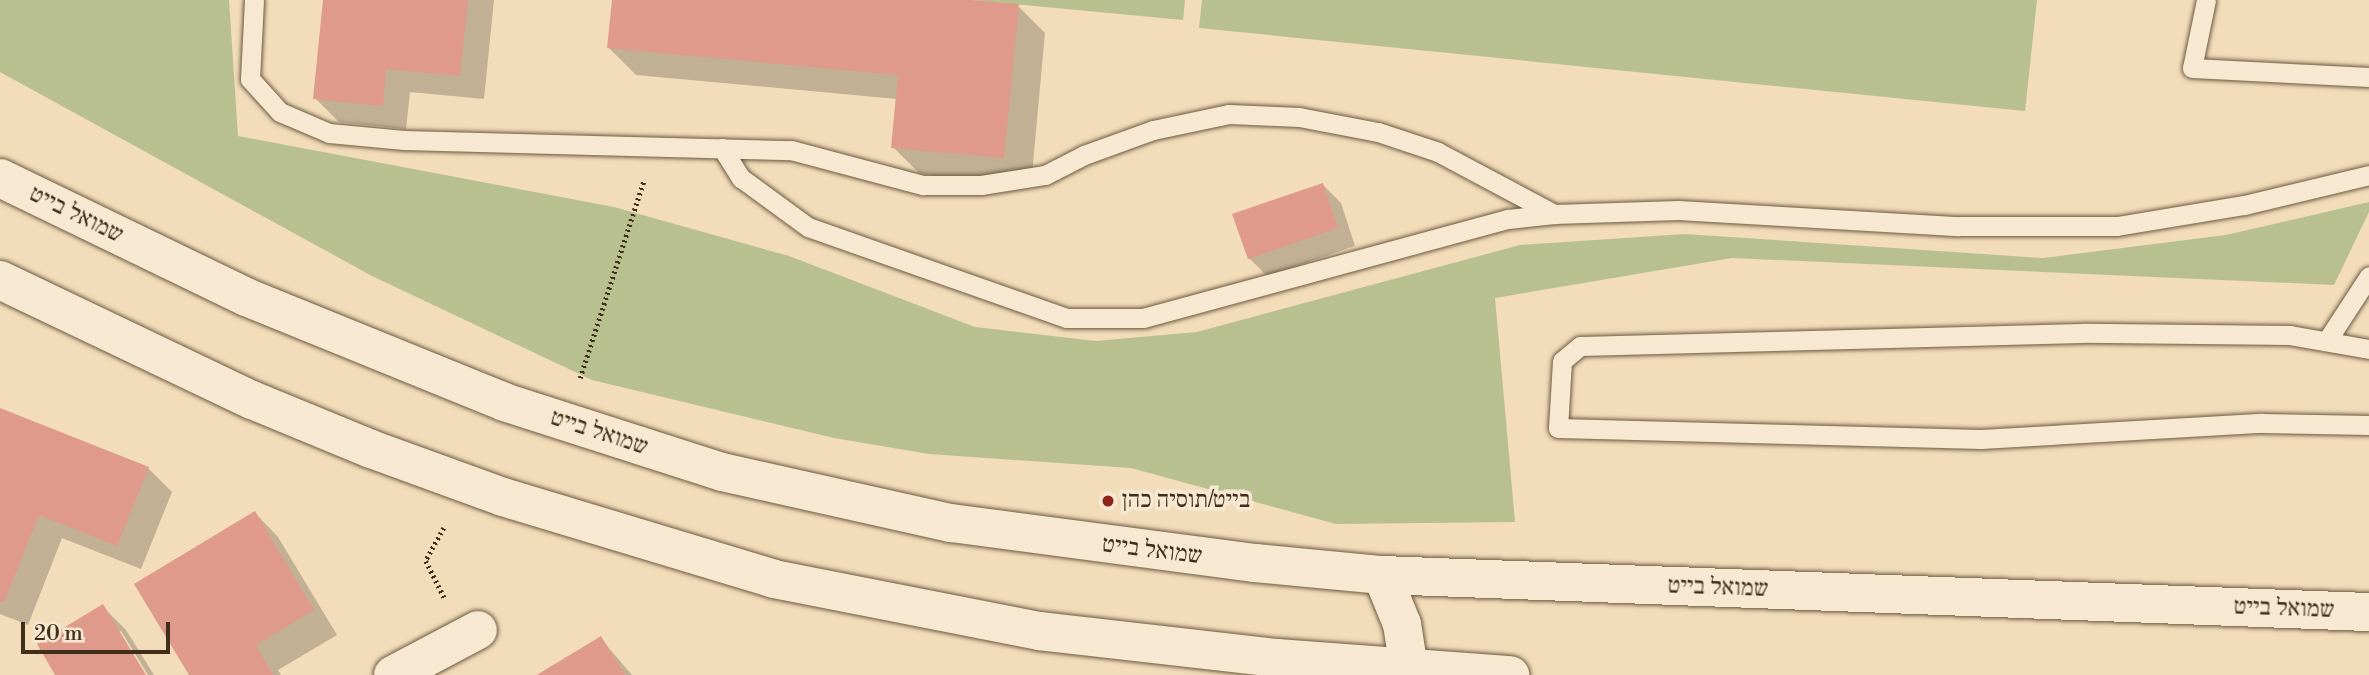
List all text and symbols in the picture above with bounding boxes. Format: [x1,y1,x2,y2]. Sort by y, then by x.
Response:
street label: שמואל בייט [24,180,128,250]
street label: שמואל בייט [547,404,651,462]
place label: בייט/תוסיה כהן [1122,487,1250,515]
marker: בייט/תוסיה כהן [1100,493,1116,509]
street label: שמואל בייט [1100,531,1204,571]
street label: שמואל בייט [1667,572,1769,604]
street label: שמואל בייט [2233,593,2335,625]
scale bar [24,608,173,652]
text: 20 m [34,621,83,647]

